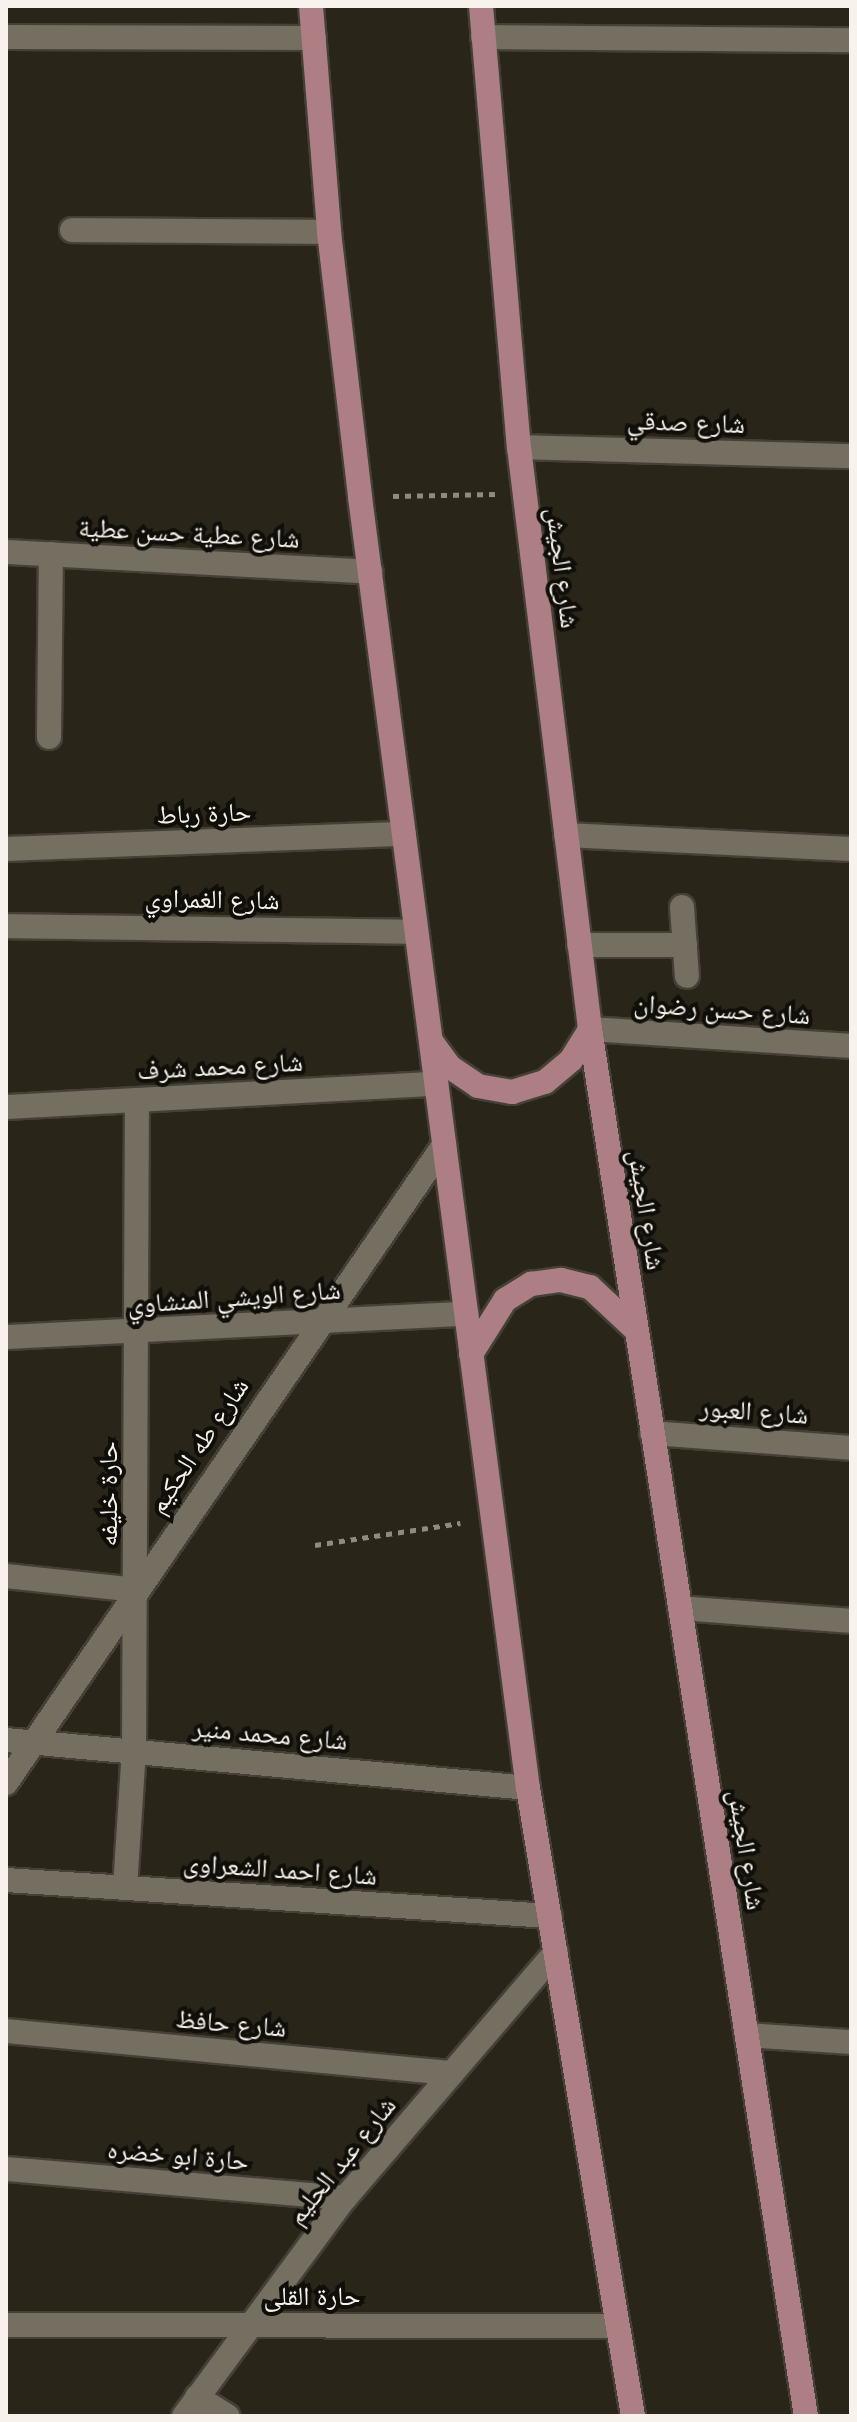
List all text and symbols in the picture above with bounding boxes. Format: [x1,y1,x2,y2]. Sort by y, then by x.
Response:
street label: شارع صدقي [626,405,746,441]
street label: شارع الجيش [539,506,585,630]
street label: شارع عطية حسن عطية [78,513,300,555]
street label: حارة رباط [156,797,252,831]
street label: شارع الغمراوي [144,883,280,917]
street label: شارع حسن رضوان [633,988,811,1032]
street label: شارع محمد شرف [136,1047,304,1087]
street label: شارع الجيش [621,1148,671,1272]
street label: شارع الويشي المنشاوي [126,1275,342,1321]
street label: شارع طه الحكيم [142,1372,256,1520]
street label: شارع العبور [699,1393,809,1431]
street label: حارة خليفه [93,1441,125,1547]
street label: شارع محمد منير [191,1713,349,1757]
street label: شارع الجيش [721,1788,771,1912]
street label: شارع احمد الشعراوى [182,1848,378,1892]
street label: شارع حافظ [174,2004,288,2044]
street label: شارع عبد الحليم [281,2091,403,2231]
street label: حارة ابو خضره [106,2134,250,2178]
street label: حارة القلى [264,2281,360,2313]

